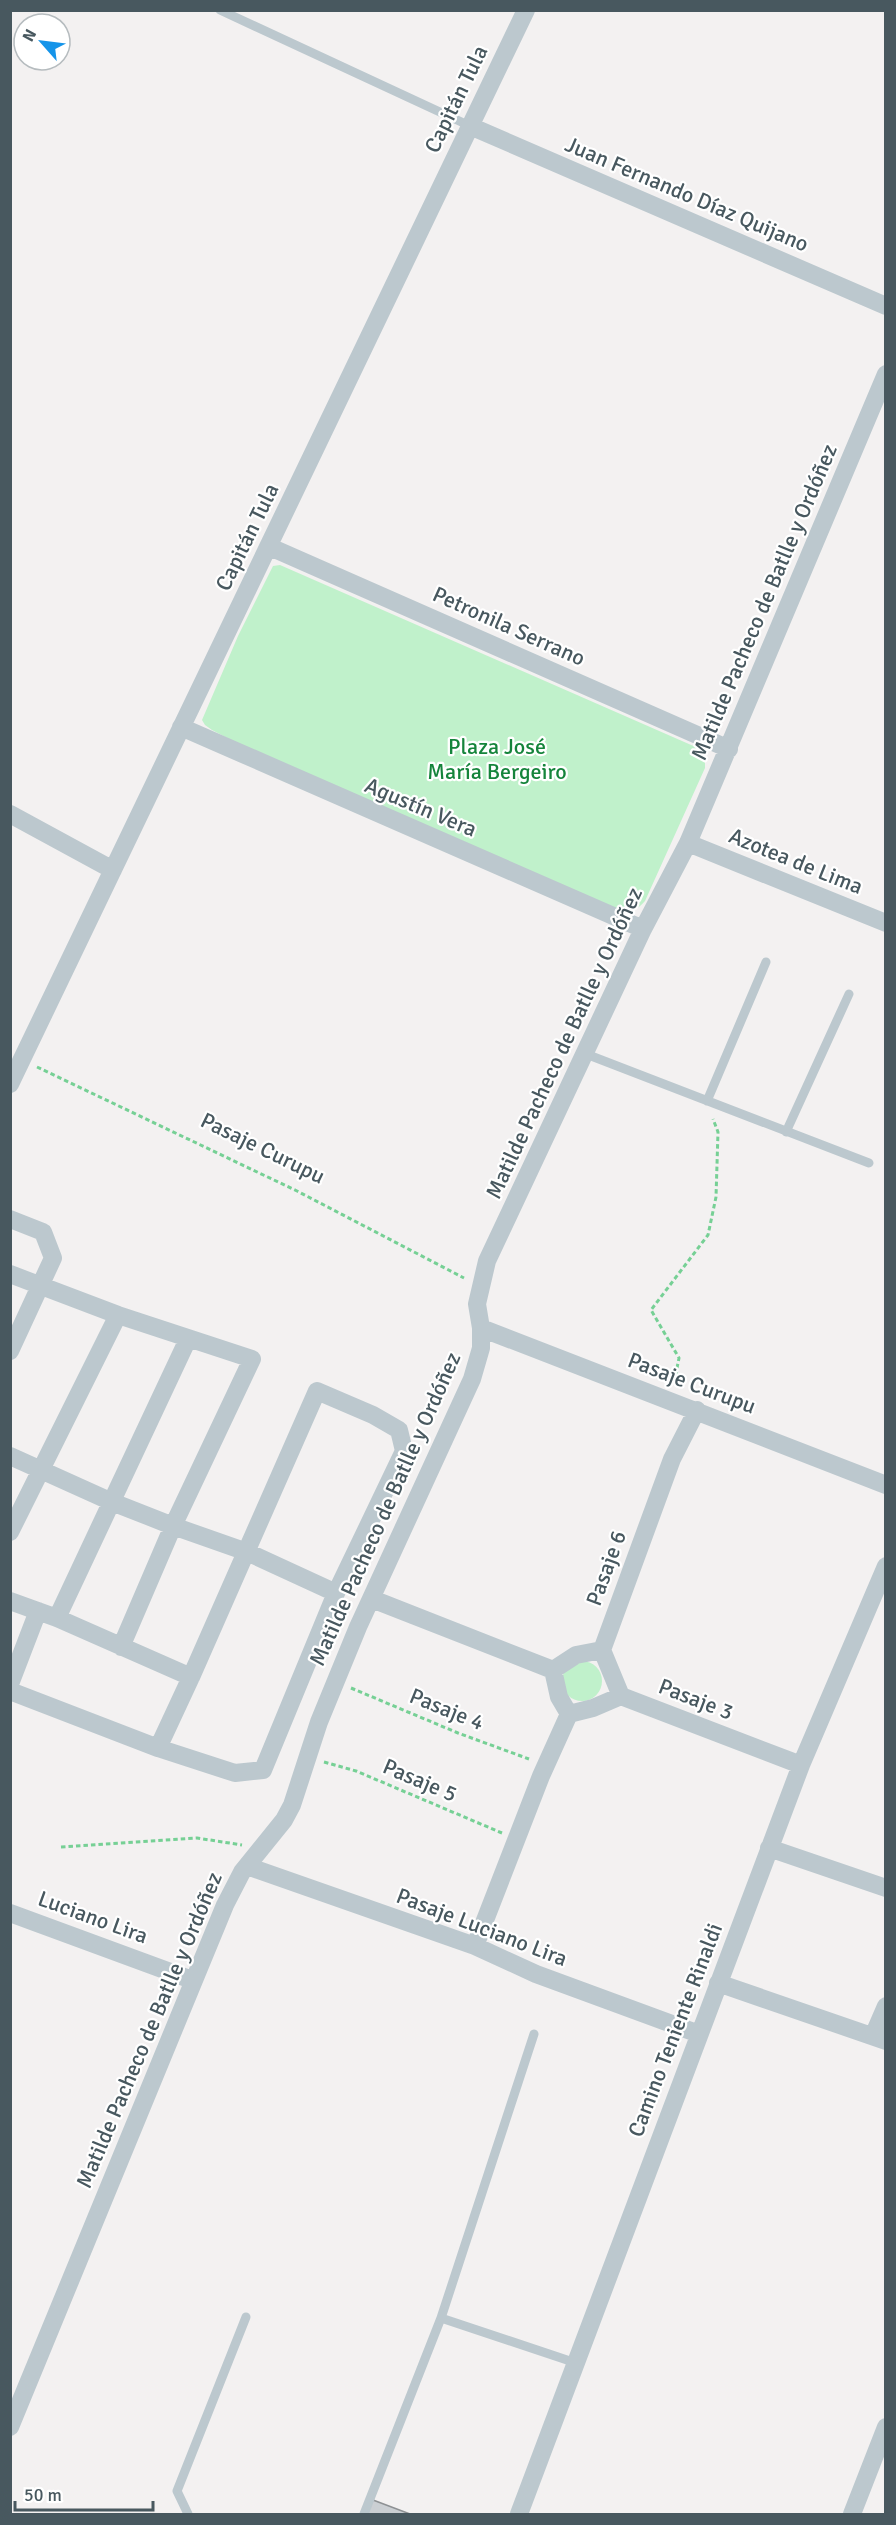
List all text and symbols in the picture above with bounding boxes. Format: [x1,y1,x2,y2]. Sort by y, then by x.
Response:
north arrow [12,12,72,72]
text: N [18,26,41,45]
street label: Capitán Tula [418,41,494,157]
street label: Juan Fernando Díaz Quijano [561,130,813,258]
street label: Matilde Pacheco de Batlle y Ordóñez [685,440,843,764]
street label: Capitán Tula [209,479,285,595]
street label: Petronila Serrano [429,580,589,672]
park label: Plaza José María Bergeiro [427,733,567,785]
street label: Agustín Vera [361,771,481,843]
street label: Azotea de Lima [725,822,867,900]
street label: Matilde Pacheco de Batlle y Ordóñez [480,883,648,1203]
street label: Pasaje Curupu [196,1106,330,1190]
street label: Pasaje Curupu [624,1346,760,1420]
street label: Matilde Pacheco de Batlle y Ordóñez [303,1348,467,1670]
street label: Pasaje 6 [580,1527,632,1609]
street label: Pasaje 3 [655,1672,737,1726]
street label: Pasaje 4 [406,1682,488,1736]
street label: Pasaje 5 [379,1752,461,1808]
street label: Matilde Pacheco de Batlle y Ordóñez [70,1868,228,2192]
street label: Pasaje Luciano Lira [393,1882,571,1972]
street label: Luciano Lira [34,1885,152,1949]
street label: Camino Teniente Rinaldi [622,1919,728,2141]
scale bar [15,2474,153,2512]
text: 50 m [24,2484,62,2506]

